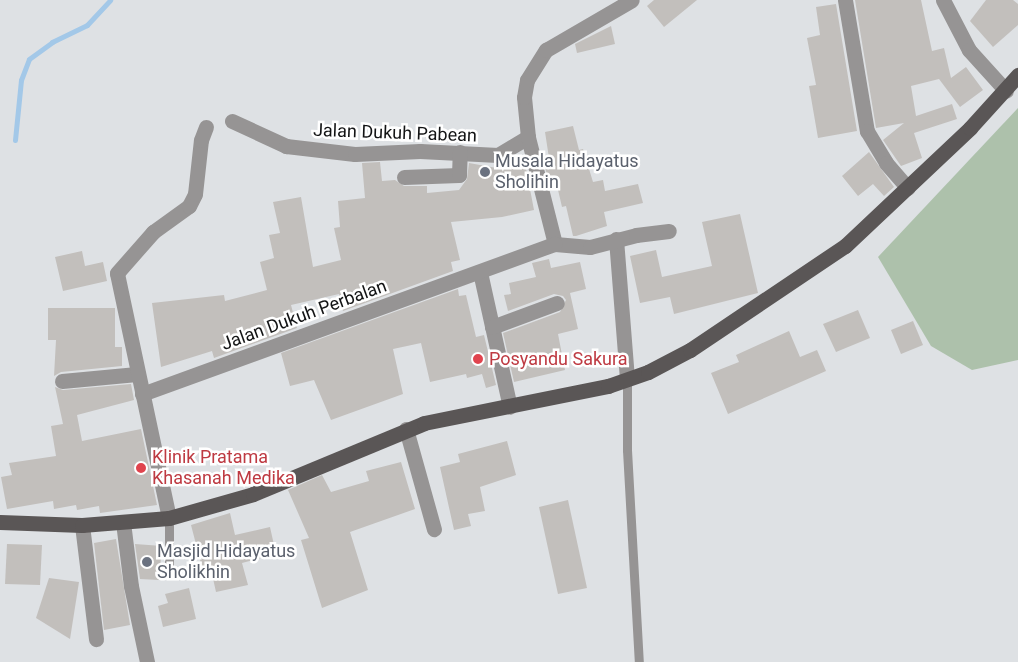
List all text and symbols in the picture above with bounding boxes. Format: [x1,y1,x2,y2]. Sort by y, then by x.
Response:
street label: Jalan Dukuh Pabean [313,119,477,147]
place label: Musala Hidayatus Sholihin [495,151,639,193]
marker: Musala Hidayatus Sholihin [479,166,491,178]
street label: Jalan Dukuh Perbalan [218,275,390,355]
place label: Posyandu Sakura [489,348,628,370]
marker: Posyandu Sakura [471,352,485,366]
place label: Klinik Pratama Khasanah Medika [152,447,295,489]
marker: Klinik Pratama Khasanah Medika [134,461,148,475]
place label: Masjid Hidayatus Sholikhin [157,541,295,584]
marker: Masjid Hidayatus Sholikhin [141,556,153,568]

